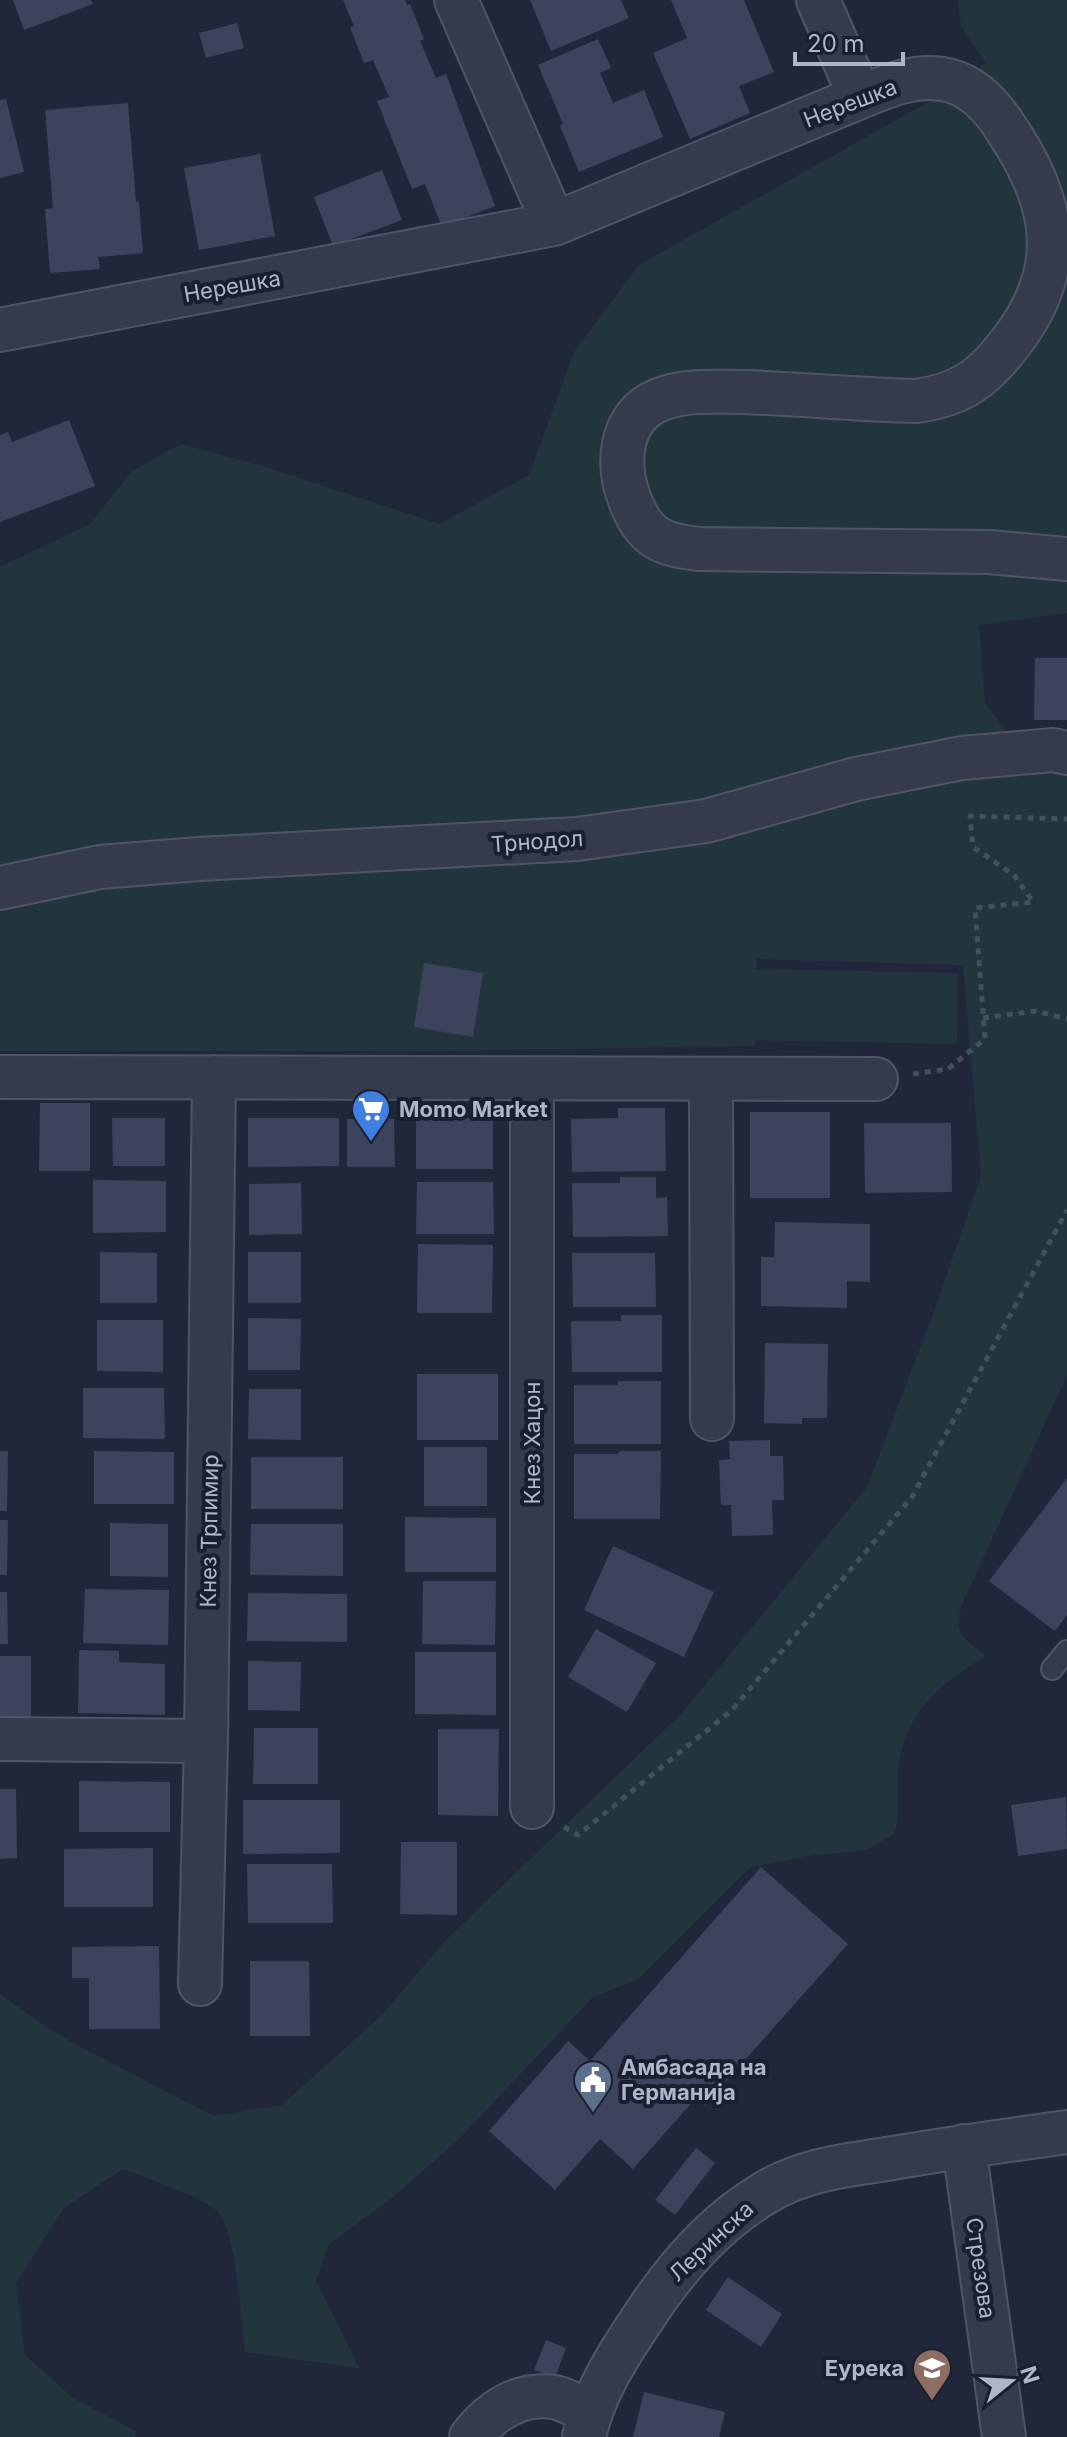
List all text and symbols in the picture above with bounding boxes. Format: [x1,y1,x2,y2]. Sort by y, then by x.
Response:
scale bar [795,16,903,66]
text: 20 m [807,29,865,58]
street label: Нерешка [800,73,900,133]
street label: Нерешка [182,265,282,307]
street label: Трнодол [490,825,584,857]
supermarket icon: Momo Market [350,1088,392,1143]
place label: Momo Market [399,1096,548,1122]
street label: Кнез Хацон [519,1381,545,1505]
street label: Кнез Трпимир [195,1454,223,1608]
place label: Амбасада на Германија [621,2054,767,2105]
public building icon: Амбасада на Германија [572,2059,614,2114]
street label: Леринска [664,2195,758,2287]
street label: Стрезова [961,2216,1001,2320]
north arrow [971,2341,1051,2421]
school or university icon: Еурека [911,2347,953,2402]
place label: Еурека [825,2355,904,2381]
text: N [1015,2363,1045,2387]

